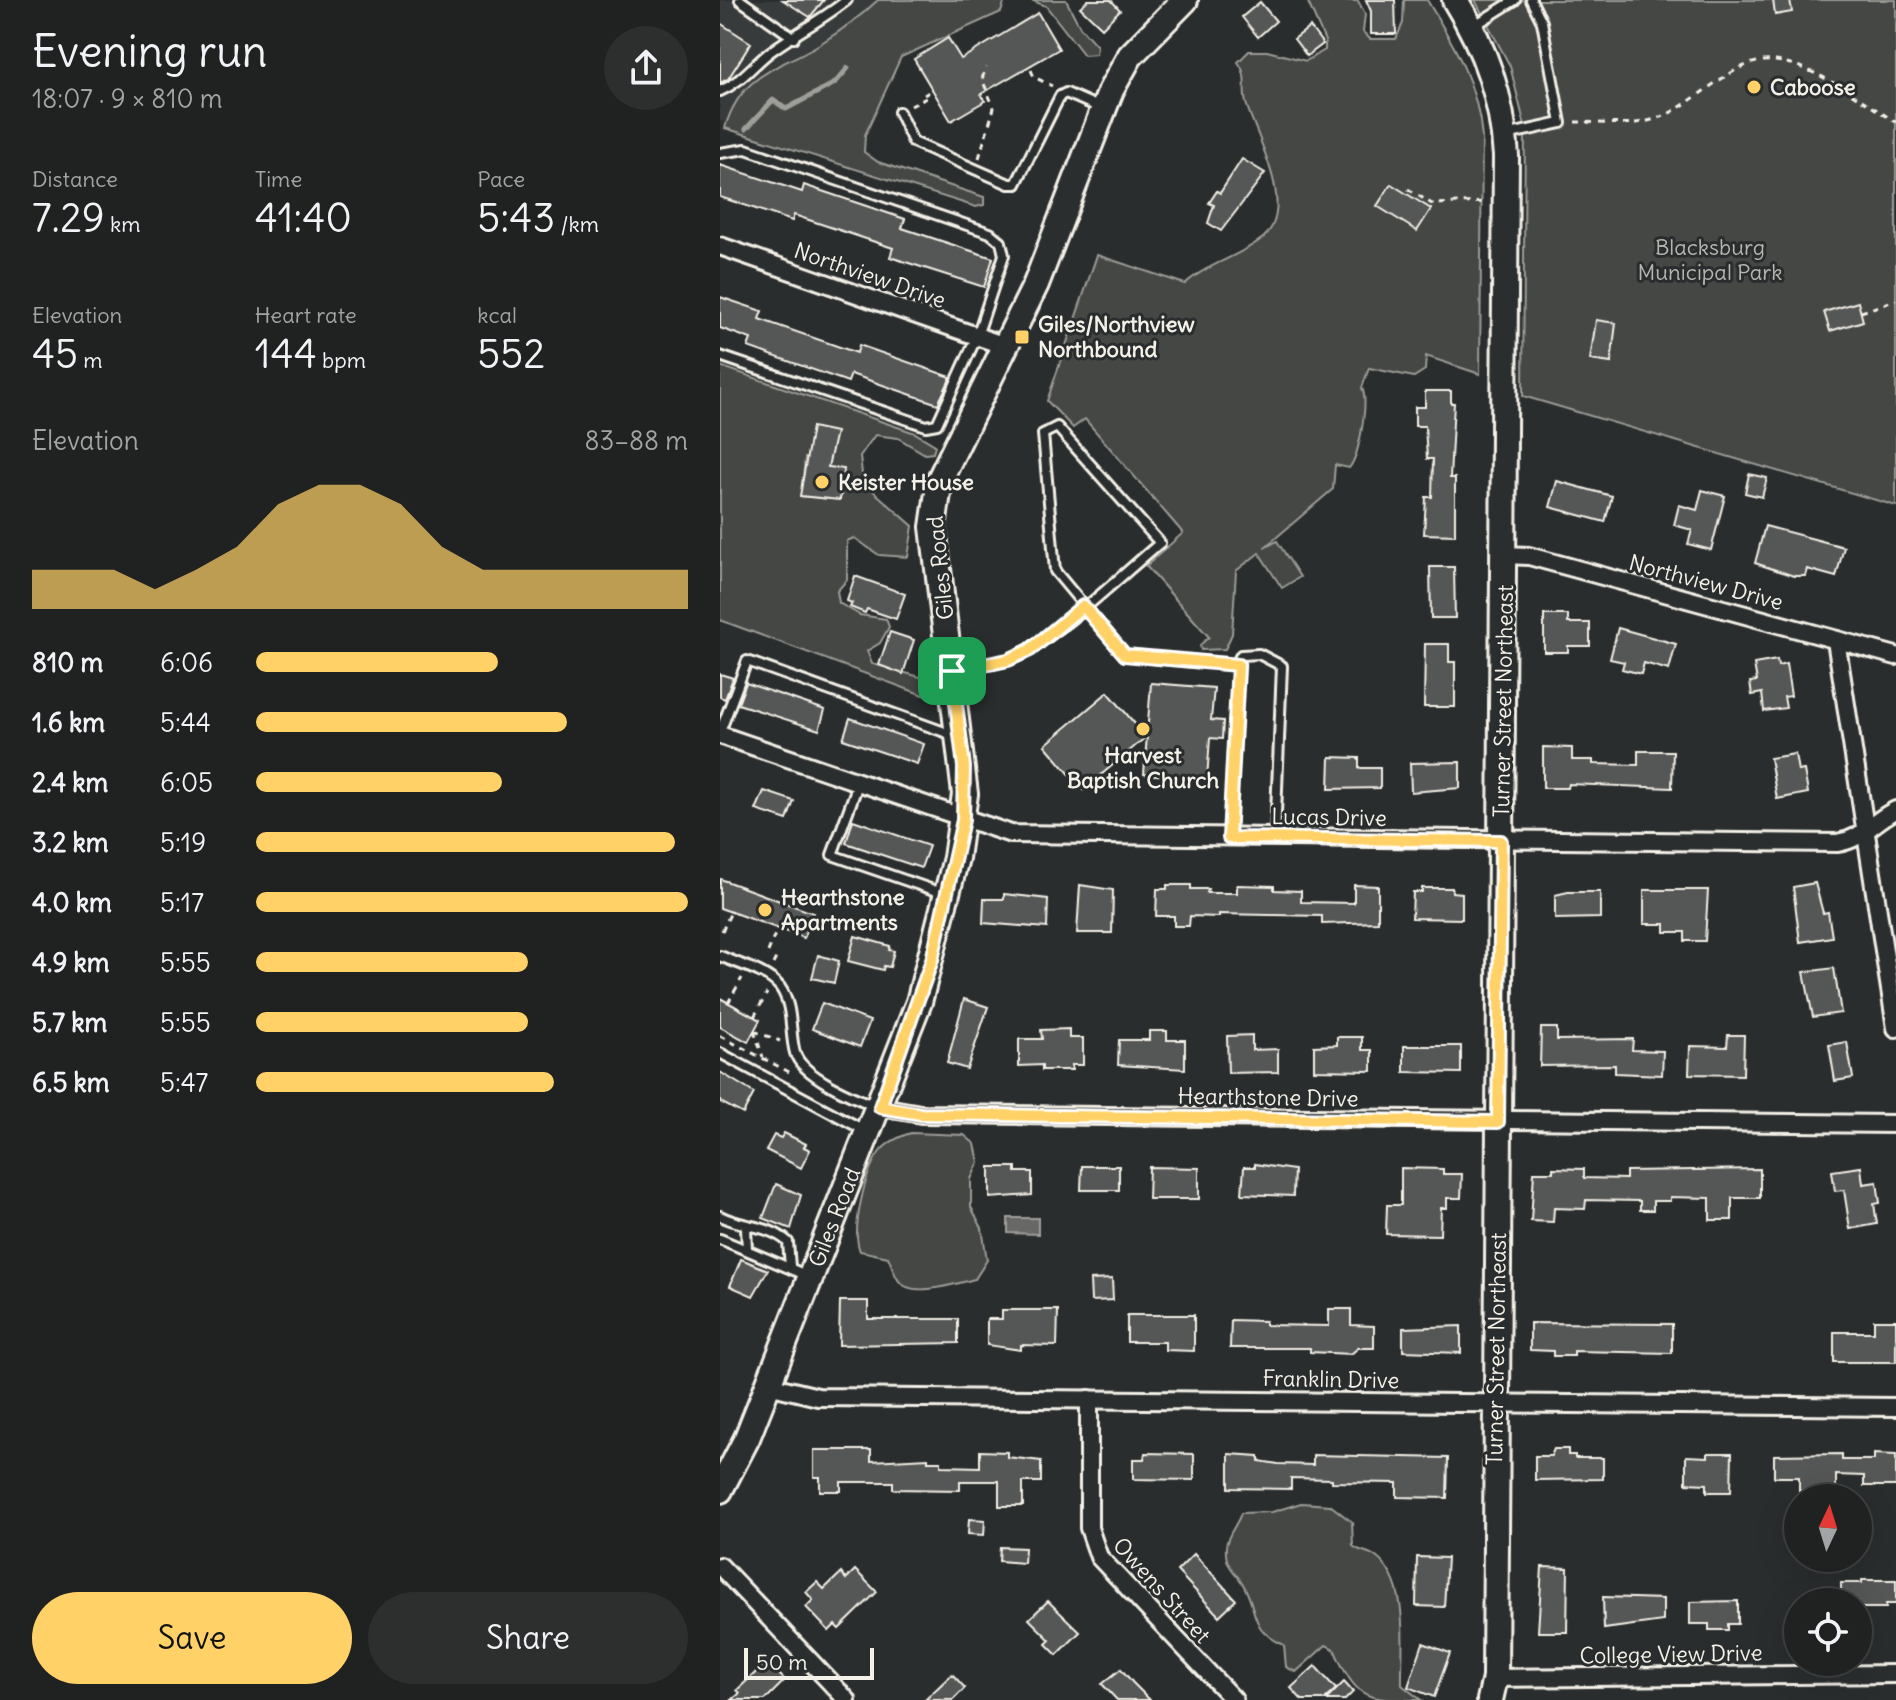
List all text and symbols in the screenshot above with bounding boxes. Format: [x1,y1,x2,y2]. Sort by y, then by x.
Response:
text: Evening run [32,24,267,79]
button: share [604,26,688,110]
place label: Caboose [1770,73,1856,101]
marker: Caboose [1745,78,1763,96]
text: 18:07 · 9 × 810 m [32,82,223,115]
text: Distance [32,165,118,193]
text: Time [255,165,302,193]
text: Pace [477,165,525,193]
text: 7.29 [32,193,105,243]
text: 41:40 [255,193,352,243]
text: 5:43 [477,193,555,243]
text: km [105,210,141,238]
text: /km [555,210,599,238]
park label: Blacksburg Municipal Park [1637,233,1783,286]
street label: Northview Drive [791,236,949,314]
text: Elevation [32,301,122,329]
text: Heart rate [255,301,357,329]
text: kcal [477,301,517,329]
place label: Giles/Northview Northbound [1038,310,1195,363]
marker: Giles/Northview Northbound [1013,328,1031,346]
text: 45 [32,329,78,379]
text: 144 [255,329,317,379]
text: 552 [477,329,545,379]
text: m [78,346,103,374]
text: bpm [317,346,366,374]
text: Elevation [32,424,139,457]
text: 83–88 m [585,424,688,457]
place label: Keister House [838,468,974,496]
marker: Keister House [813,473,831,491]
street label: Giles Road [921,515,959,621]
street label: Northview Drive [1626,548,1786,616]
street label: Turner Street Northeast [1487,584,1519,818]
pin [918,637,986,705]
text: 810 m [32,646,103,679]
text: 6:06 [160,646,213,679]
icon: arrive [930,649,974,693]
text: 1.6 km [32,706,105,739]
text: 5:44 [160,706,211,739]
marker: Harvest Baptish Church [1134,720,1152,738]
place label: Harvest Baptish Church [1067,741,1219,794]
text: 2.4 km [32,766,108,799]
text: 6:05 [160,766,213,799]
street label: Lucas Drive [1271,802,1387,832]
text: 3.2 km [32,826,109,859]
text: 5:19 [160,826,206,859]
place label: Hearthstone Apartments [781,883,905,936]
text: 4.0 km [32,886,112,919]
text: 5:17 [160,886,204,919]
marker: Hearthstone Apartments [756,901,774,919]
text: 4.9 km [32,946,110,979]
text: 5:55 [160,946,211,979]
text: 5.7 km [32,1006,107,1039]
text: 5:55 [160,1006,211,1039]
text: 6.5 km [32,1066,110,1099]
text: 5:47 [160,1066,208,1099]
street label: Hearthstone Drive [1177,1081,1359,1113]
street label: Giles Road [802,1163,866,1271]
street label: Turner Street Northeast [1480,1232,1512,1466]
street label: Franklin Drive [1262,1364,1400,1394]
north arrow [1784,1484,1872,1572]
map controls [1784,1484,1872,1676]
street label: Owens Street [1107,1531,1217,1649]
button: locate [1784,1588,1872,1676]
button: Save [32,1592,352,1684]
button: Share [368,1592,688,1684]
street label: College View Drive [1579,1638,1763,1670]
scale bar [744,1644,874,1680]
text: 50 m [756,1648,808,1676]

